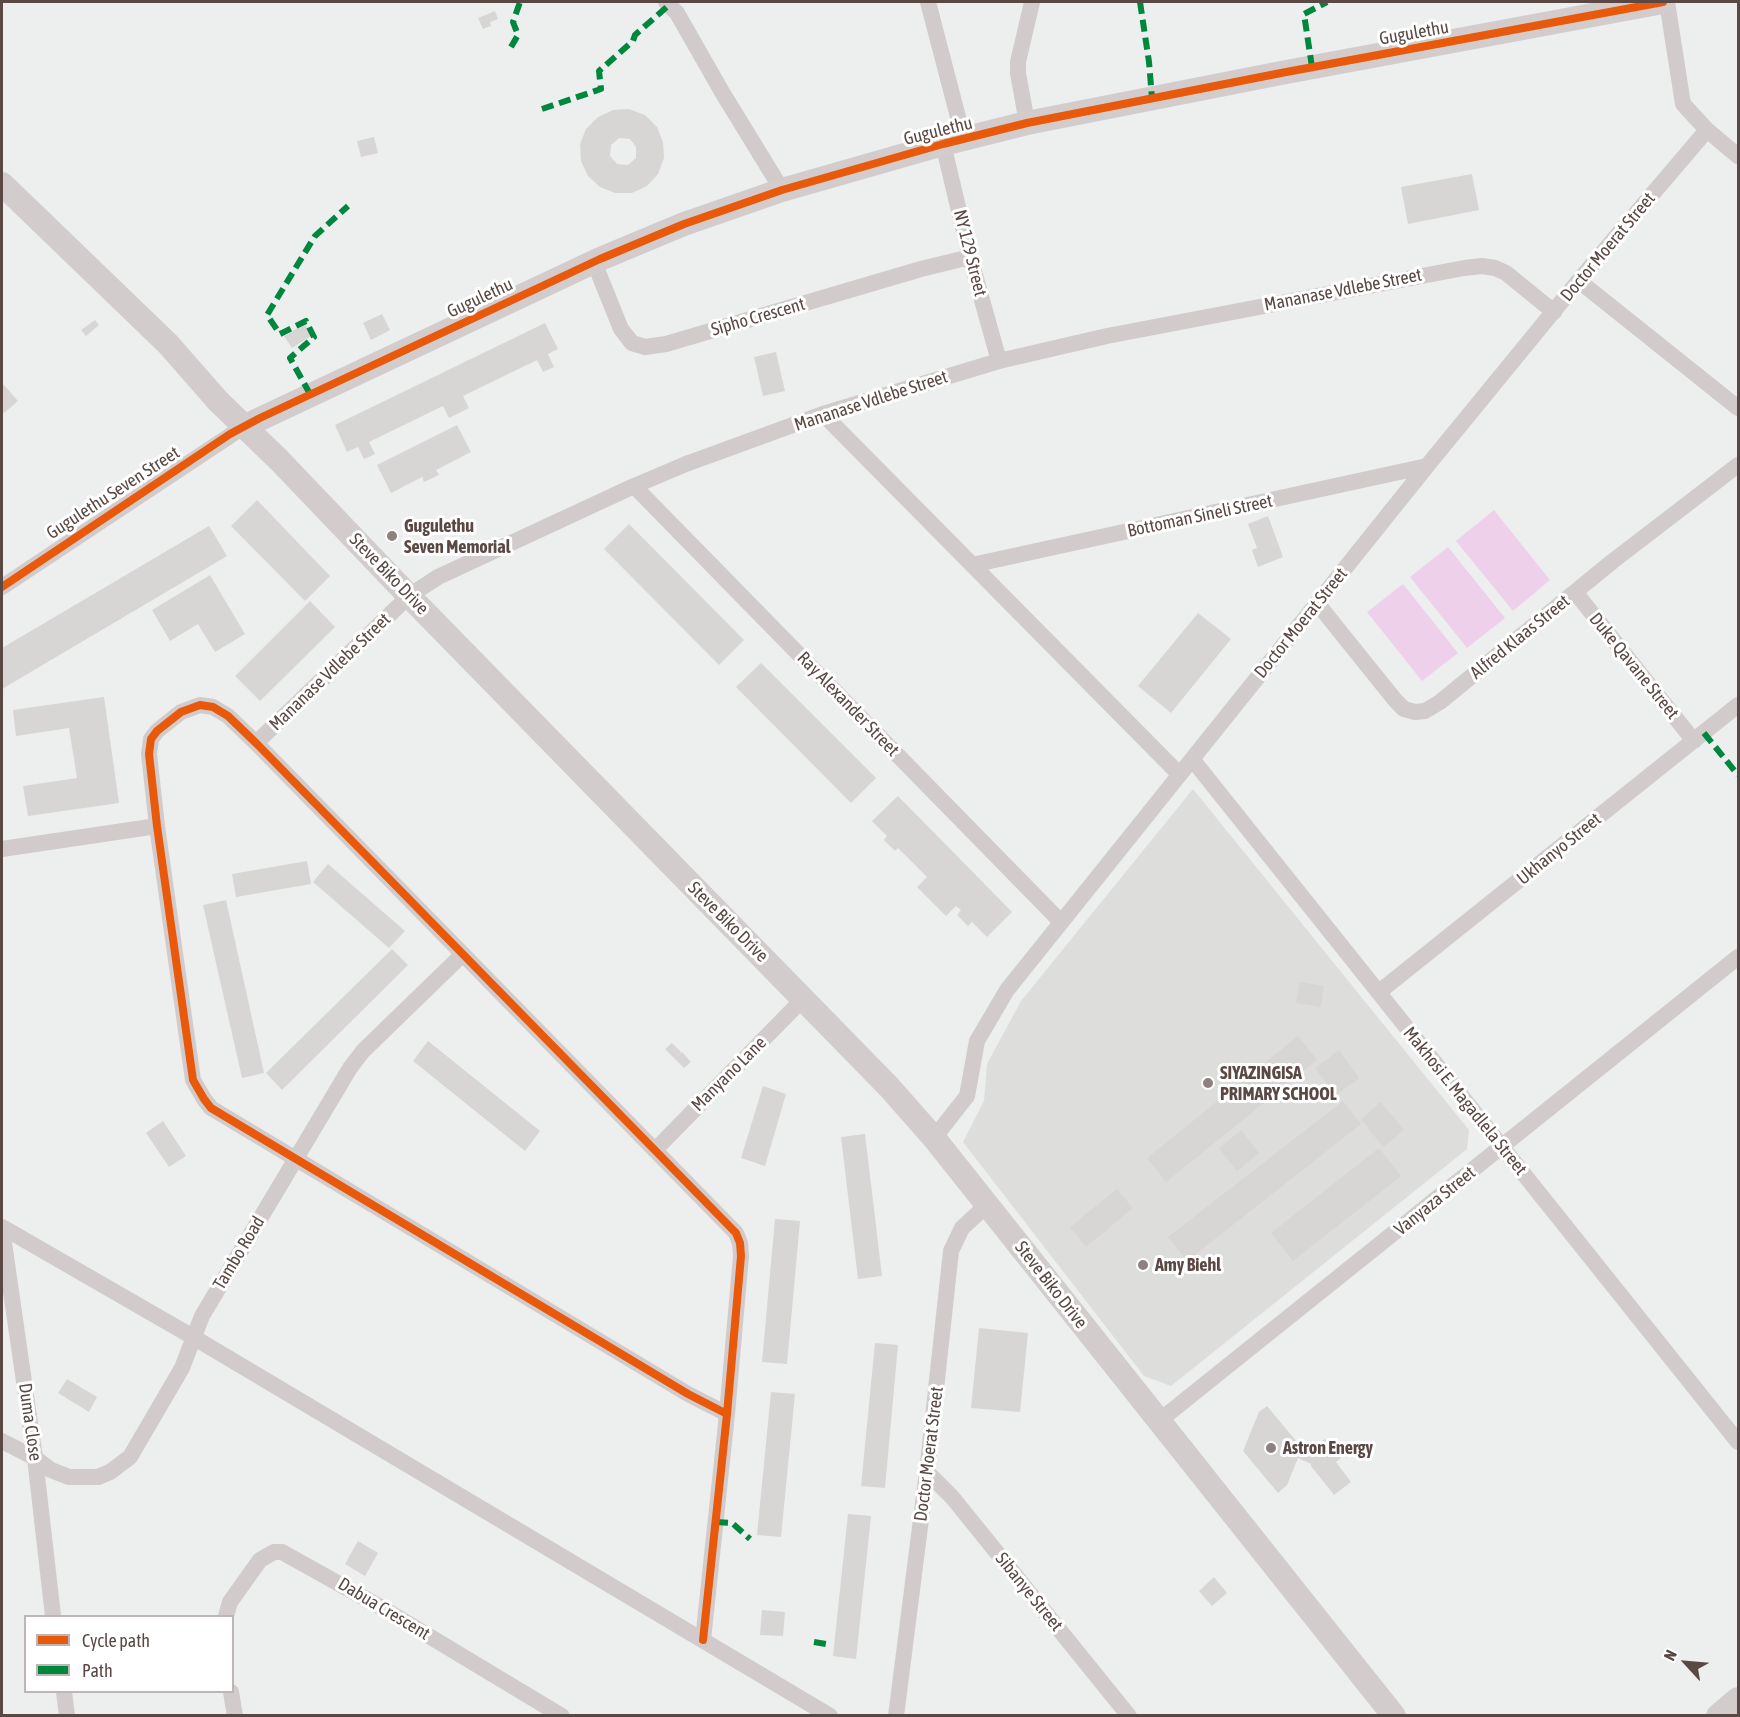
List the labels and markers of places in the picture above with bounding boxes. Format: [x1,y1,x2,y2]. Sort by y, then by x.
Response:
place label: Gugulethu Seven Memorial [404,515,510,558]
marker: Gugulethu Seven Memorial [385,529,399,543]
place label: SIYAZINGISA PRIMARY SCHOOL [1220,1062,1337,1104]
marker: SIYAZINGISA PRIMARY SCHOOL [1201,1076,1215,1090]
place label: Amy Biehl [1155,1254,1221,1276]
marker: Amy Biehl [1136,1258,1150,1272]
place label: Astron Energy [1283,1437,1373,1459]
marker: Astron Energy [1264,1441,1278,1455]

